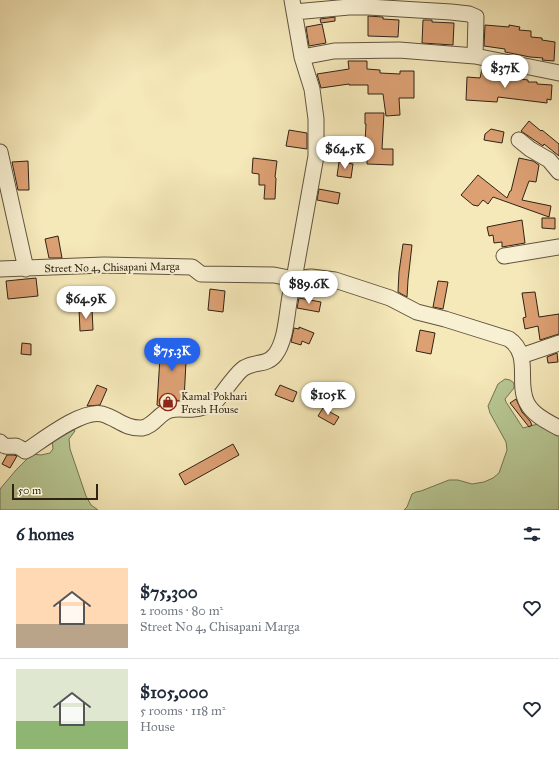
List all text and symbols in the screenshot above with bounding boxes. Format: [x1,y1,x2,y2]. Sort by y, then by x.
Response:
pin: $37K [481,55,529,89]
text: $37K [490,60,520,76]
pin: $64.5K [312,136,378,170]
text: $64.5K [325,141,365,157]
street label: Street No 4, Chisapani Marga [44,260,180,275]
pin: $89.6K [276,271,342,305]
text: $89.6K [289,276,329,292]
pin: $64.9K [53,286,119,320]
text: $64.9K [66,291,106,307]
pin: $75.3K [139,338,205,372]
text: $75.3K [153,343,191,359]
pin: $105K [300,382,356,416]
text: $105K [310,387,346,403]
place label: Kamal Pokhari Fresh House [181,390,247,416]
shop icon: Kamal Pokhari Fresh House [158,392,178,412]
scale bar [12,482,98,501]
text: 50 m [18,484,41,497]
icon: filters [521,523,543,545]
text: 6 homes [16,524,74,545]
text: $75,300 [140,582,198,603]
icon: home [48,584,96,632]
icon: heart [521,597,543,619]
text: 2 rooms · 80 m² [140,603,223,619]
text: Street No 4, Chisapani Marga [140,619,300,635]
text: $105,000 [140,682,208,703]
icon: home [48,685,96,733]
icon: heart [521,698,543,720]
text: 5 rooms · 118 m² [140,703,226,719]
text: House [140,719,175,735]

